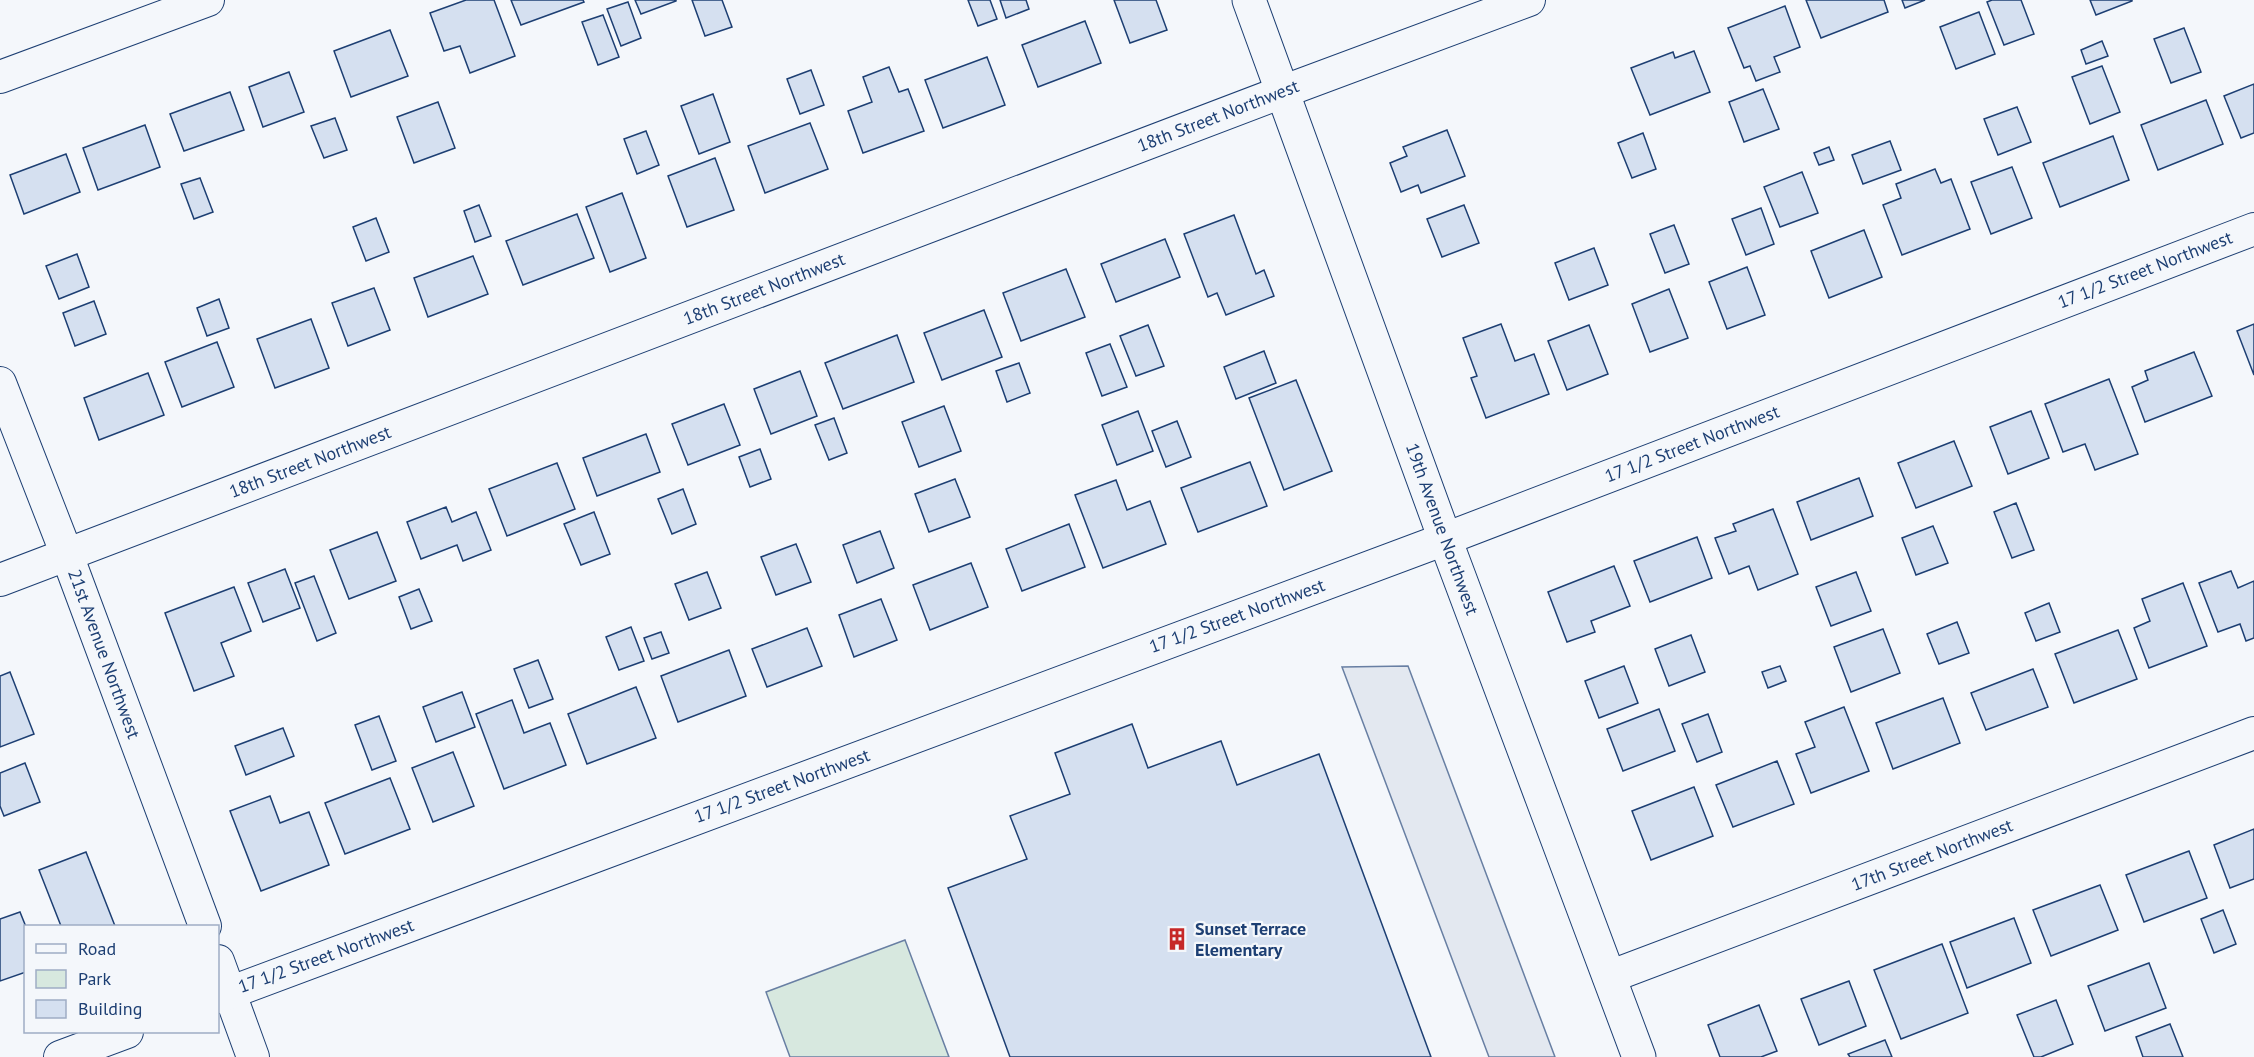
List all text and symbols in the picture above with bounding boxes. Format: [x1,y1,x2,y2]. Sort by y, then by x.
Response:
street label: 18th Street Northwest [1134,74,1302,157]
street label: 17 1/2 Street Northwest [2054,226,2235,313]
street label: 18th Street Northwest [680,247,848,330]
street label: 17 1/2 Street Northwest [1601,400,1782,487]
street label: 18th Street Northwest [226,420,394,503]
street label: 19th Avenue Northwest [1401,440,1484,618]
street label: 21st Avenue Northwest [63,566,146,742]
street label: 17 1/2 Street Northwest [1146,573,1328,658]
street label: 17 1/2 Street Northwest [691,743,873,828]
street label: 17th Street Northwest [1848,813,2016,896]
street label: 17 1/2 Street Northwest [235,913,417,998]
place label: Sunset Terrace Elementary [1195,917,1306,961]
legend [24,925,219,1033]
building icon: Sunset Terrace Elementary [1164,926,1190,952]
text: Road [78,937,116,960]
text: Park [78,967,111,990]
text: Building [78,997,142,1020]

